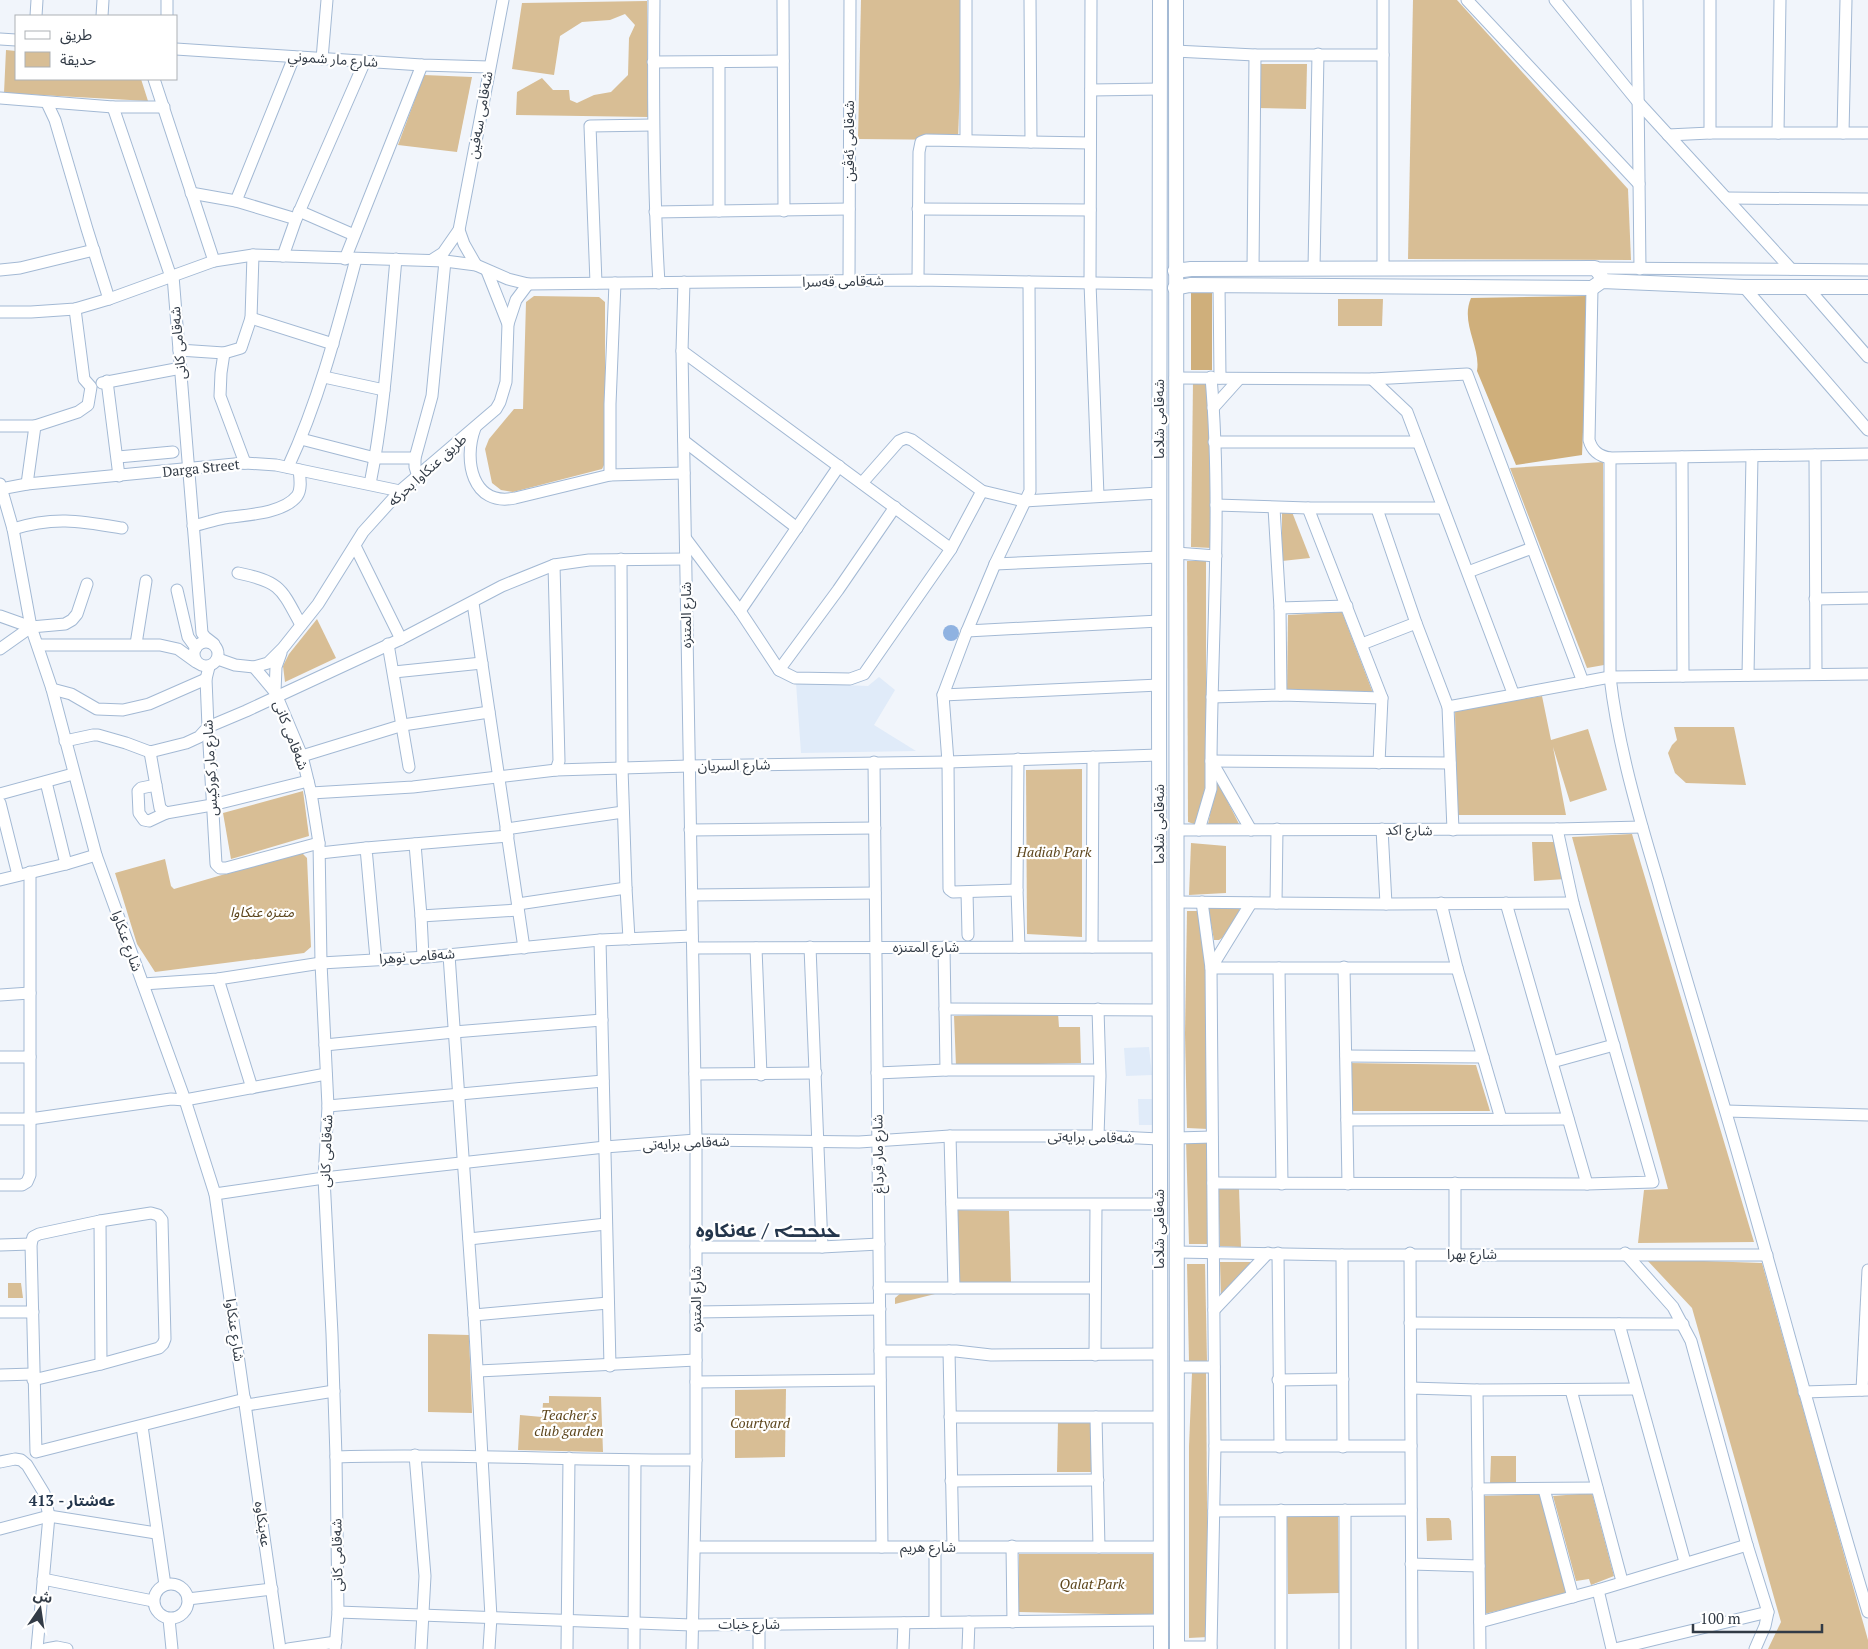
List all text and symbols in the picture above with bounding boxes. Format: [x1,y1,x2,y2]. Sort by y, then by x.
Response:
legend [15,15,178,80]
text: طريق [60,24,92,45]
street label: شارع مار شموني [287,46,379,73]
text: حديقة [60,49,96,69]
street label: شەقامی سەفین [462,70,497,160]
street label: شەقامی ئەڤین [839,100,858,182]
street label: شەقامی قەسرا [802,270,884,291]
street label: شەقامی کانی [165,306,190,380]
street label: شەقامی شلاما [1149,379,1168,459]
street label: طريق عنكاوا بحركه [383,429,471,511]
street label: Darga Street [161,454,241,481]
street label: شارع المتنزه [676,582,697,648]
street label: شەقامی کانی [270,697,313,772]
street label: شارع مار كوركيس [197,719,224,817]
street label: شارع السريان [698,754,770,777]
street label: شەقامی شلاما [1149,784,1168,864]
street label: شارع اكد [1385,820,1433,841]
park label: Hadiab Park [1016,842,1092,861]
park label: متنزه عنكاوا [230,902,295,921]
street label: شارع عنكاوا [106,908,147,975]
street label: شارع المتنزه [893,937,959,958]
street label: شەقامی نوهرا [378,943,456,968]
street label: شەقامی کانی [315,1114,336,1188]
street label: شارع مار قرداغ [867,1114,890,1194]
street label: شەقامی برایەتی [1047,1126,1135,1147]
street label: شەقامی برایەتی [642,1131,730,1154]
street label: شەقامی شلاما [1149,1189,1168,1269]
district label: ܥܢܟܒܐ / عەنکاوە [696,1217,840,1242]
street label: شارع بهرا [1447,1244,1497,1265]
street label: شارع المتنزه [686,1266,707,1332]
street label: شارع عنكاوا [220,1297,249,1363]
park label: Teacher's club garden [534,1405,604,1440]
park label: Courtyard [730,1413,791,1432]
district label: عه‌شتار - 413 [29,1490,115,1510]
street label: عەینکاوە [251,1500,276,1548]
street label: شەقامی کانی [326,1518,347,1592]
street label: شارع هريم [900,1537,956,1558]
park label: Qalat Park [1059,1574,1125,1593]
north arrow [15,1584,65,1634]
text: ش [32,1584,55,1607]
scale bar [1693,1602,1822,1634]
text: 100 m [1700,1608,1741,1628]
street label: شارع خبات [718,1614,780,1635]

